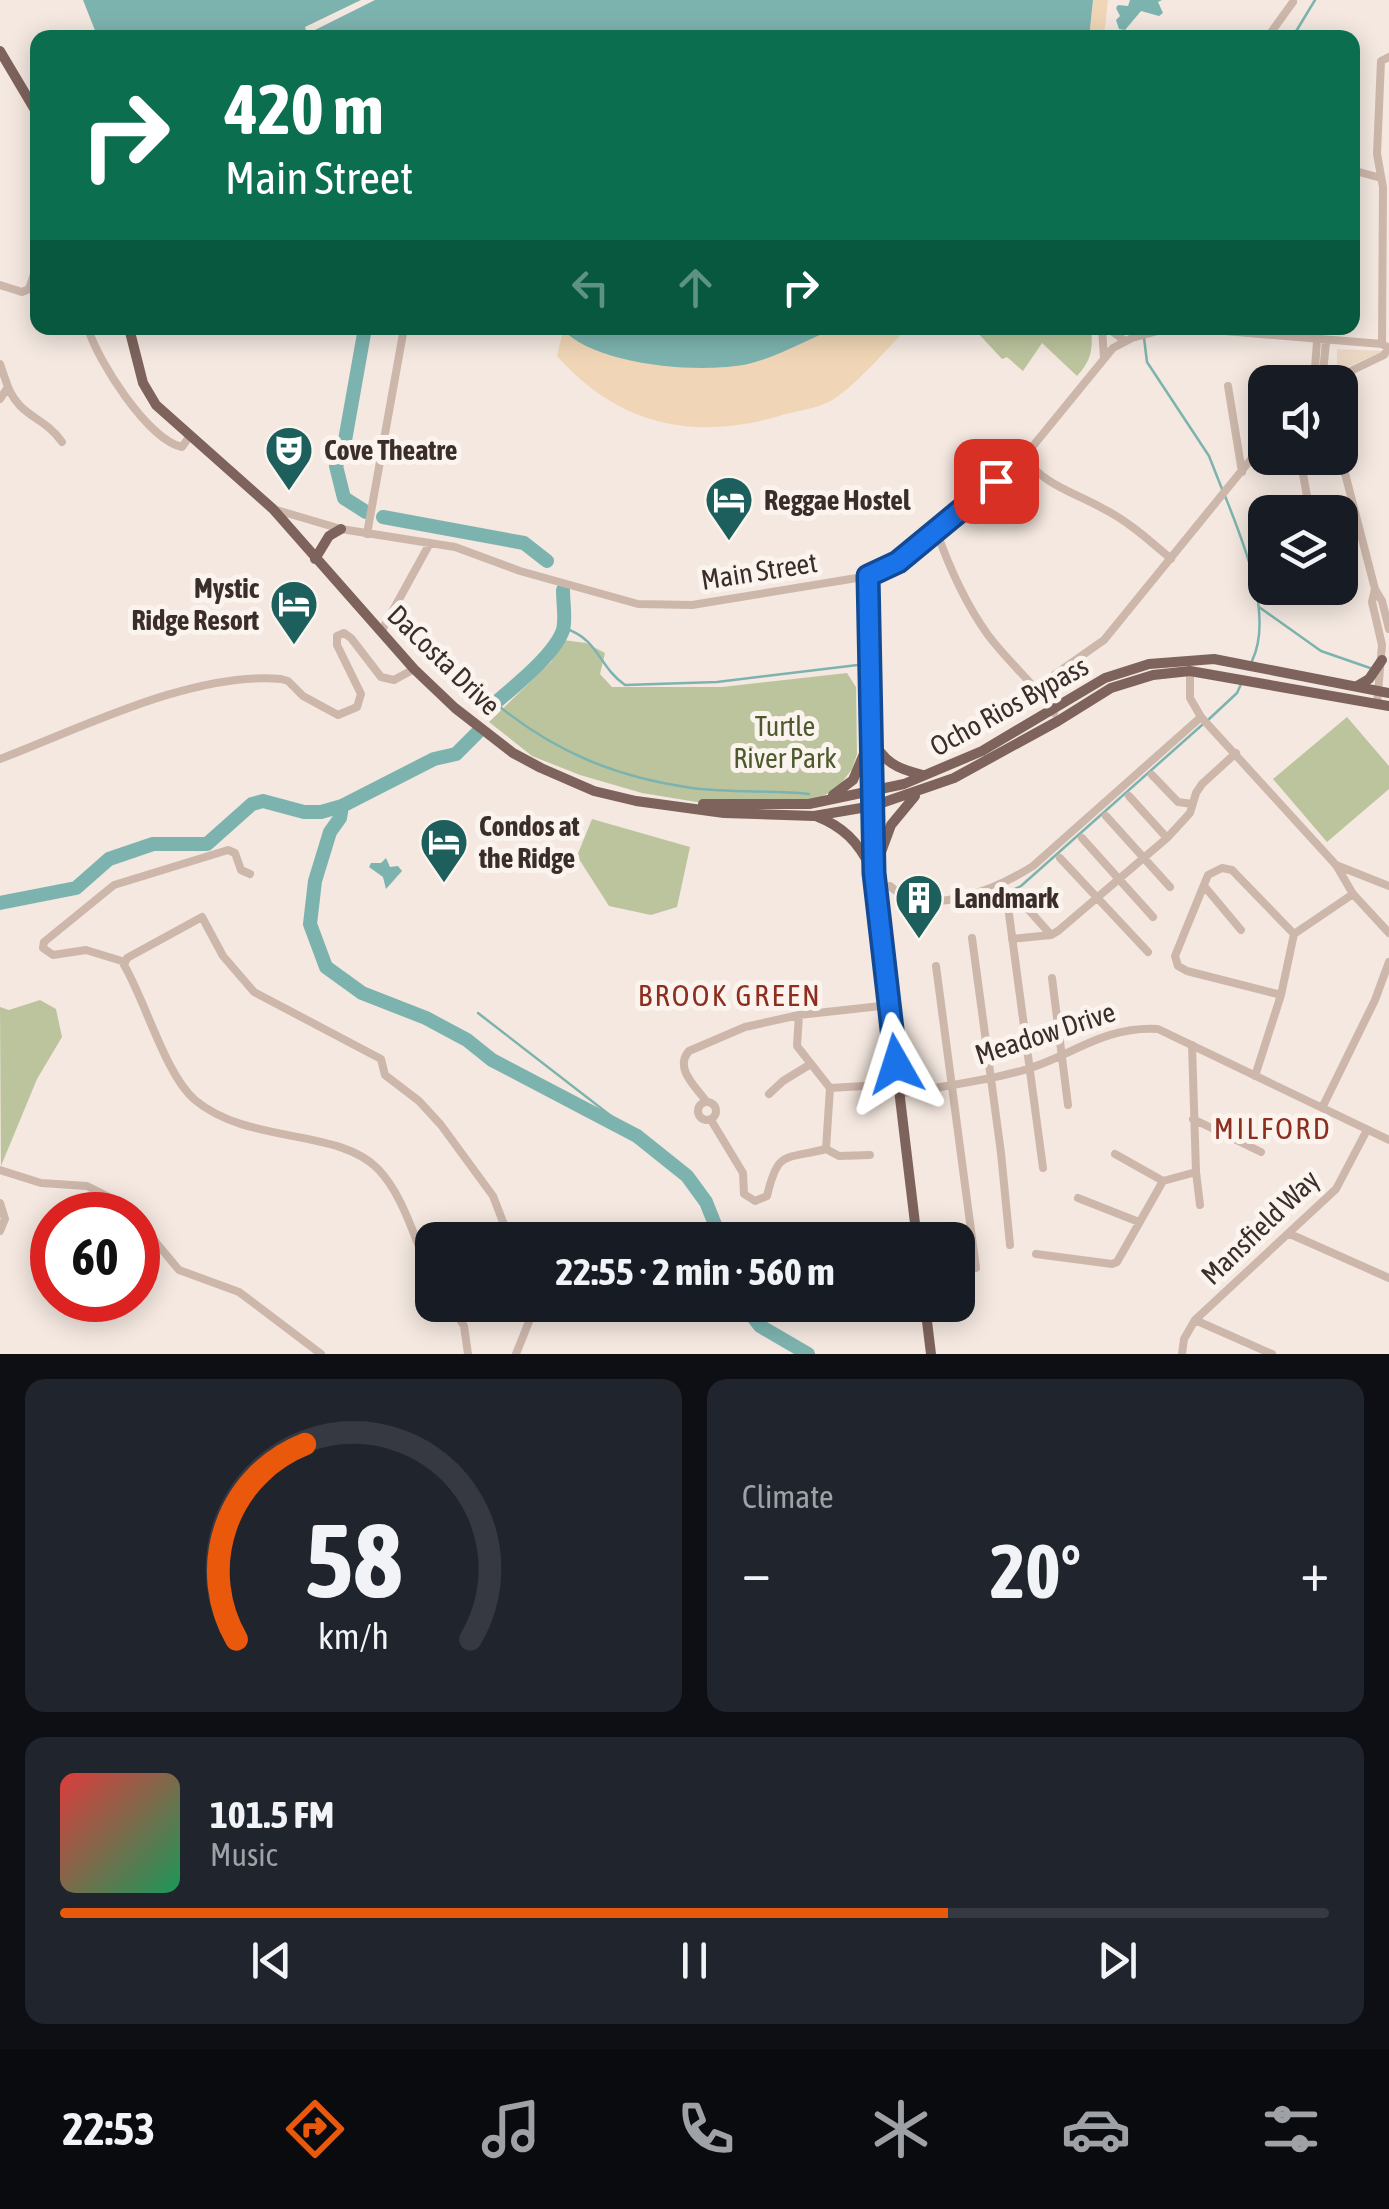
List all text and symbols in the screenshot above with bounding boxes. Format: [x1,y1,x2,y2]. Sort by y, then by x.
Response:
text: 420 m [225,69,384,149]
icon: right [60,70,190,200]
text: Main Street [225,152,413,204]
icon: left [563,260,618,315]
icon: ahead [668,260,723,315]
icon: right [773,260,828,315]
map controls [1248,365,1358,605]
button: sound [1248,365,1358,475]
theatre icon: Cove Theatre [263,424,315,492]
place label: Cove Theatre [324,434,457,466]
pin [954,439,1039,524]
icon: arrive [969,454,1024,509]
hotel icon: Reggae Hostel [703,474,755,542]
place label: Reggae Hostel [764,484,911,516]
button: layers [1248,495,1358,605]
street label: Main Street [699,546,819,596]
place label: Mystic Ridge Resort [131,572,260,636]
hotel icon: Mystic Ridge Resort [268,578,320,646]
street label: DaCosta Drive [381,599,507,721]
street label: Ocho Rios Bypass [925,649,1093,763]
park label: Turtle River Park [733,710,837,774]
place label: Condos at the Ridge [478,810,580,874]
hotel icon: Condos at the Ridge [418,816,470,884]
building icon: Landmark [893,872,945,940]
place label: Landmark [954,882,1059,914]
district label: BROOK GREEN [638,978,822,1012]
street label: Meadow Drive [971,995,1119,1071]
position arrow [844,1012,948,1116]
district label: MILFORD [1214,1111,1332,1145]
street label: Mansfield Way [1195,1163,1325,1291]
speed limit sign: 60 [30,1192,160,1322]
text: 22:55 · 2 min · 560 m [555,1250,835,1293]
text: Climate [742,1478,834,1515]
text: 58 [305,1500,402,1619]
text: 20° [990,1528,1081,1614]
text: − [742,1540,771,1603]
text: + [1300,1540,1329,1603]
text: km/h [318,1616,389,1657]
text: 101.5 FM [210,1793,334,1836]
text: Music [210,1836,277,1873]
icon: previous [244,1933,299,1988]
icon: pause [667,1933,722,1988]
icon: next [1090,1933,1145,1988]
icon: directions [280,2094,350,2164]
icon: music [476,2094,546,2164]
icon: phone [671,2094,741,2164]
icon: climate [866,2094,936,2164]
icon: car [1061,2094,1131,2164]
icon: filters [1256,2094,1326,2164]
text: 22:53 [63,2103,155,2155]

